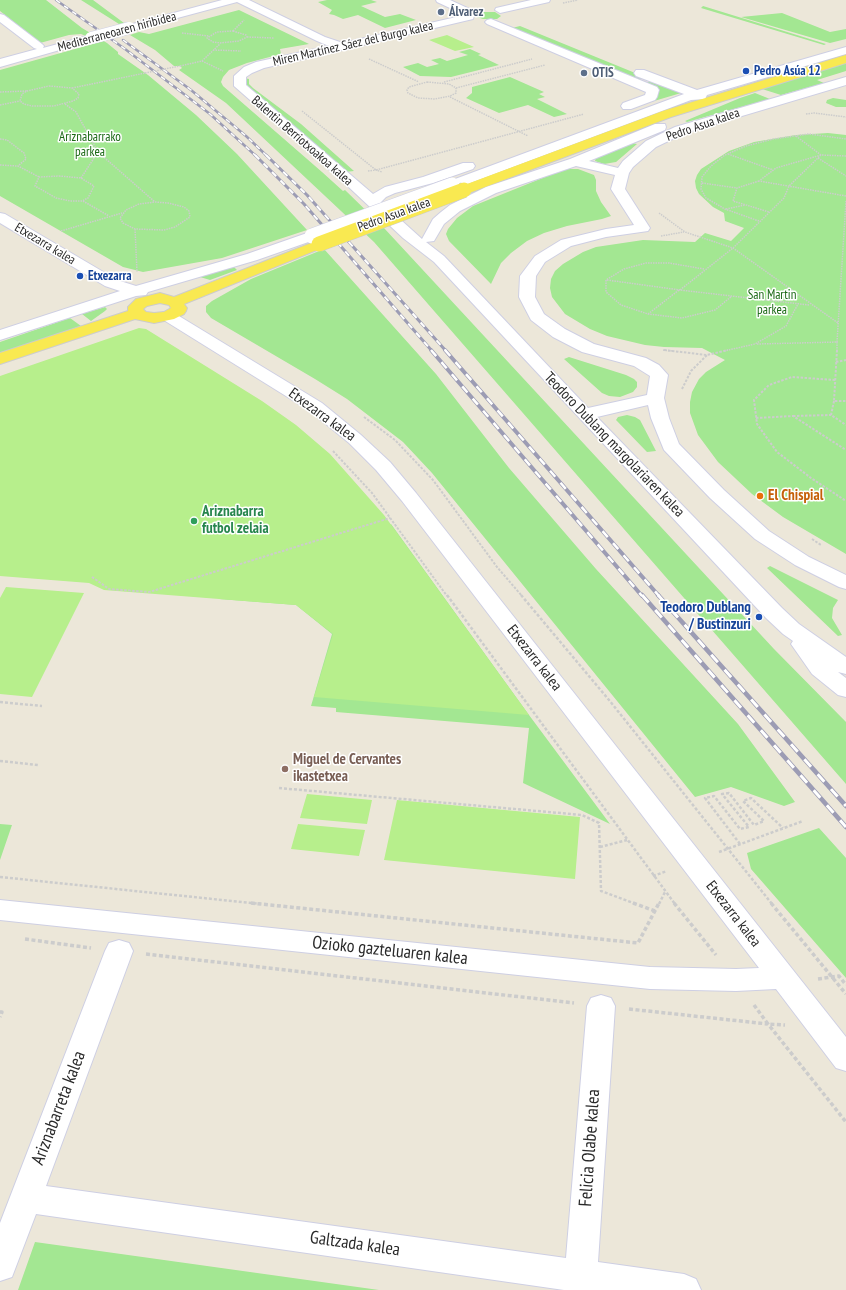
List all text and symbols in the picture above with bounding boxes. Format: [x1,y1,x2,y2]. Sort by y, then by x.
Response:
place label: Álvarez [449,4,484,20]
marker: Álvarez [436,7,446,17]
street label: Mediterraneoaren hiribidea [56,9,178,55]
street label: Miren Martínez Sáez del Burgo kalea [271,18,435,70]
place label: Pedro Asúa 12 [754,63,821,79]
place label: OTIS [592,65,614,81]
marker: Pedro Asúa 12 [741,66,751,76]
marker: OTIS [579,68,589,78]
street label: Balentin Berriotxoakoa kalea [248,93,356,189]
street label: Pedro Asua kalea [664,105,742,145]
park label: Ariznabarrako parkea [59,129,121,160]
street label: Pedro Asua kalea [355,195,433,235]
street label: Etxezarra kalea [12,220,78,268]
place label: Etxezarra [88,268,132,284]
marker: Etxezarra [75,271,85,281]
park label: San Martin parkea [748,287,796,318]
street label: Teodoro Dublang margolariaren kalea [540,369,688,521]
street label: Etxezarra kalea [285,385,359,445]
place label: El Chispial [768,487,823,505]
marker: El Chispial [755,491,765,501]
place label: Ariznabarra futbol zelaia [202,503,269,538]
marker: Ariznabarra futbol zelaia [189,516,199,526]
place label: Teodoro Dublang / Bustinzuri [660,599,751,634]
marker: Teodoro Dublang / Bustinzuri [754,612,764,622]
street label: Etxezarra kalea [503,621,565,695]
place label: Miguel de Cervantes ikastetxea [293,751,401,786]
marker: Miguel de Cervantes ikastetxea [280,764,290,774]
street label: Etxezarra kalea [702,877,764,951]
street label: Ozioko gazteluaren kalea [311,932,469,970]
street label: Ariznabarreta kalea [27,1048,91,1168]
street label: Felicia Olabe kalea [575,1089,605,1207]
street label: Galtzada kalea [309,1227,401,1261]

